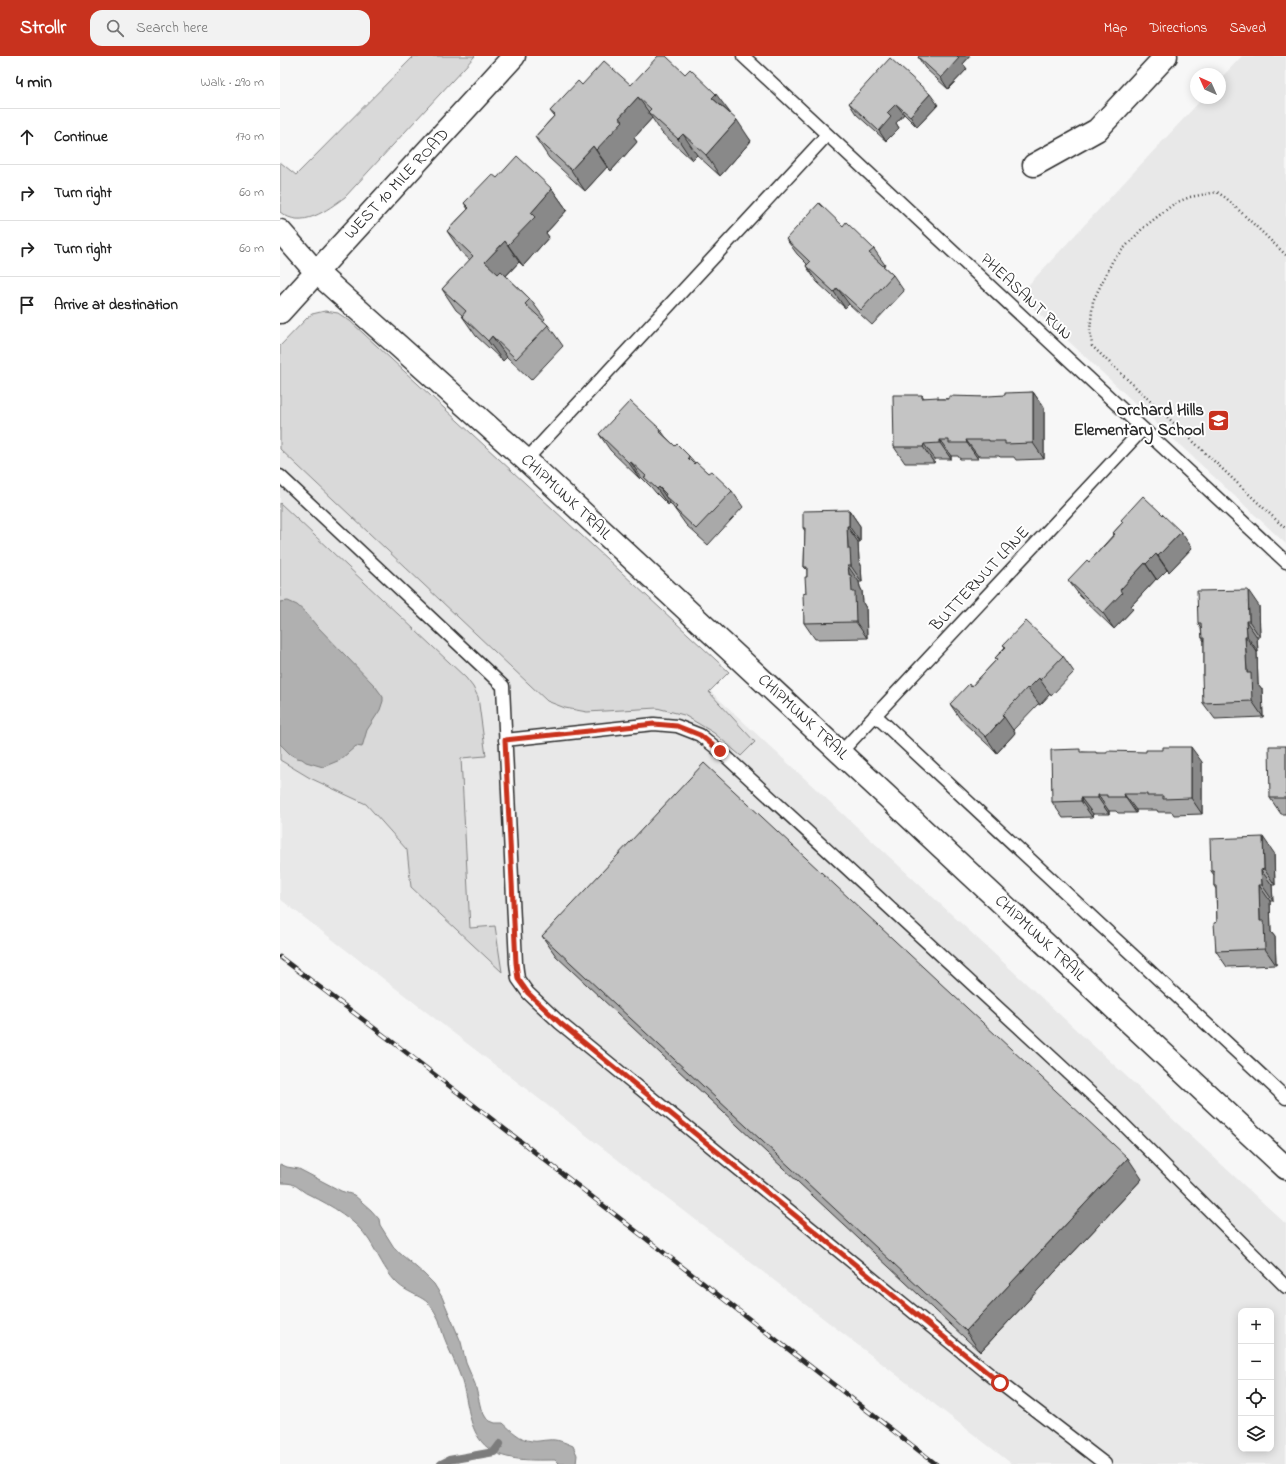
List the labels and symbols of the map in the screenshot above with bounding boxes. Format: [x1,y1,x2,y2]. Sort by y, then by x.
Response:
north arrow [1190,68,1226,104]
street label: WEST 10 MILE ROAD [339,123,455,245]
street label: PHEASANT RUN [974,248,1078,346]
place label: Orchard Hills Elementary School [1074,398,1204,445]
school or university icon: Orchard Hills Elementary School [1206,407,1232,433]
street label: CHIPMUNK TRAIL [515,448,618,547]
street label: BUTTERNUT LANE [924,521,1036,638]
street label: CHIPMUNK TRAIL [752,668,855,767]
route end [711,742,729,760]
street label: CHIPMUNK TRAIL [989,889,1092,988]
route start [991,1374,1009,1392]

